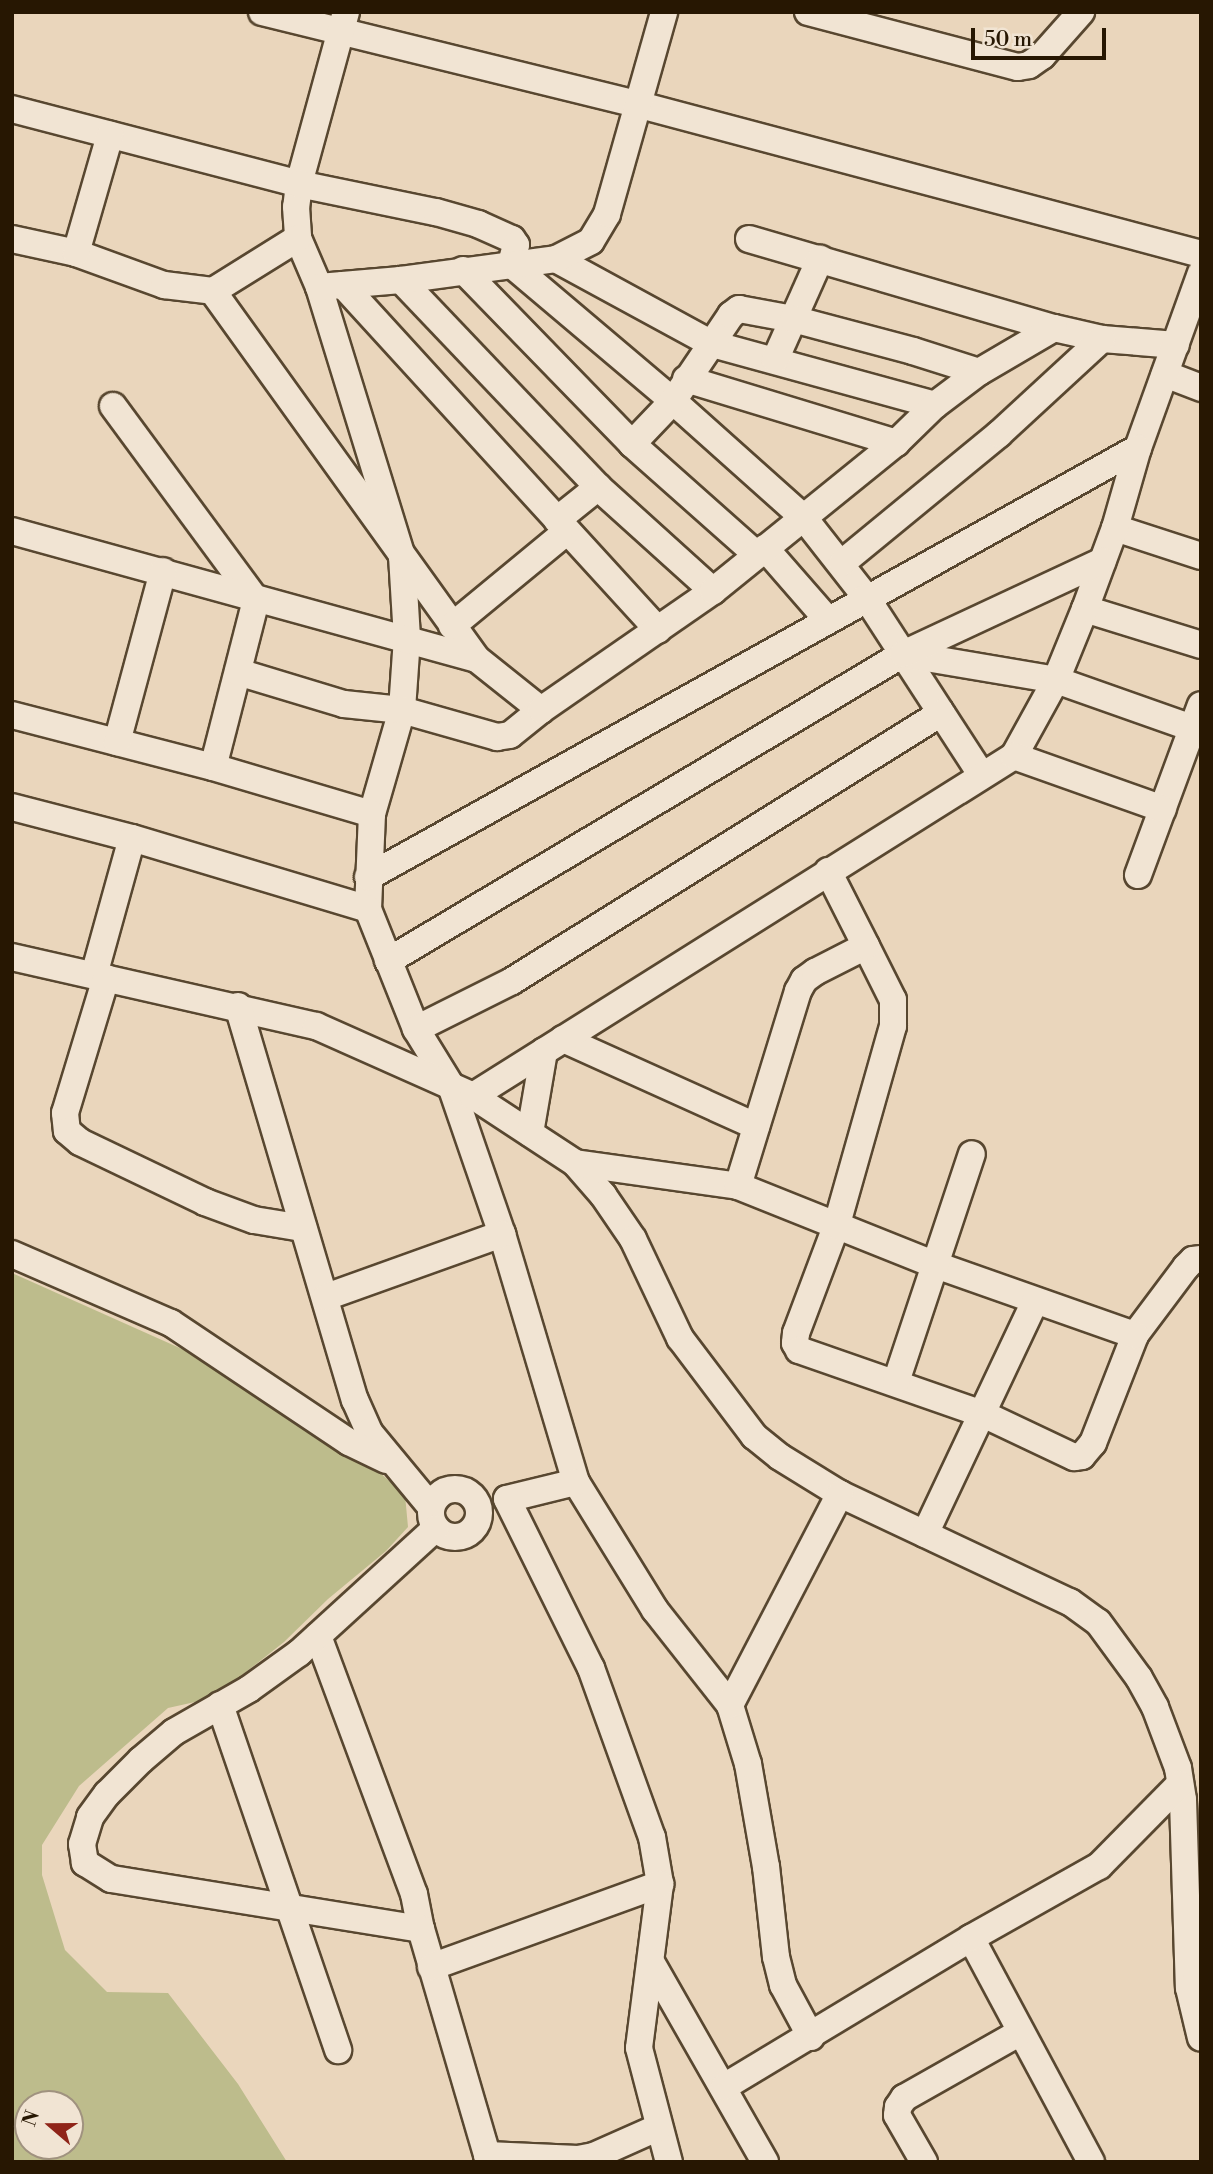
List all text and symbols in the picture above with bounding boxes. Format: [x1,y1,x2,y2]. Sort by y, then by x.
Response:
scale bar [975,14,1110,58]
text: 50 m [984,27,1032,53]
north arrow [14,2090,84,2160]
text: N [17,2107,45,2130]

